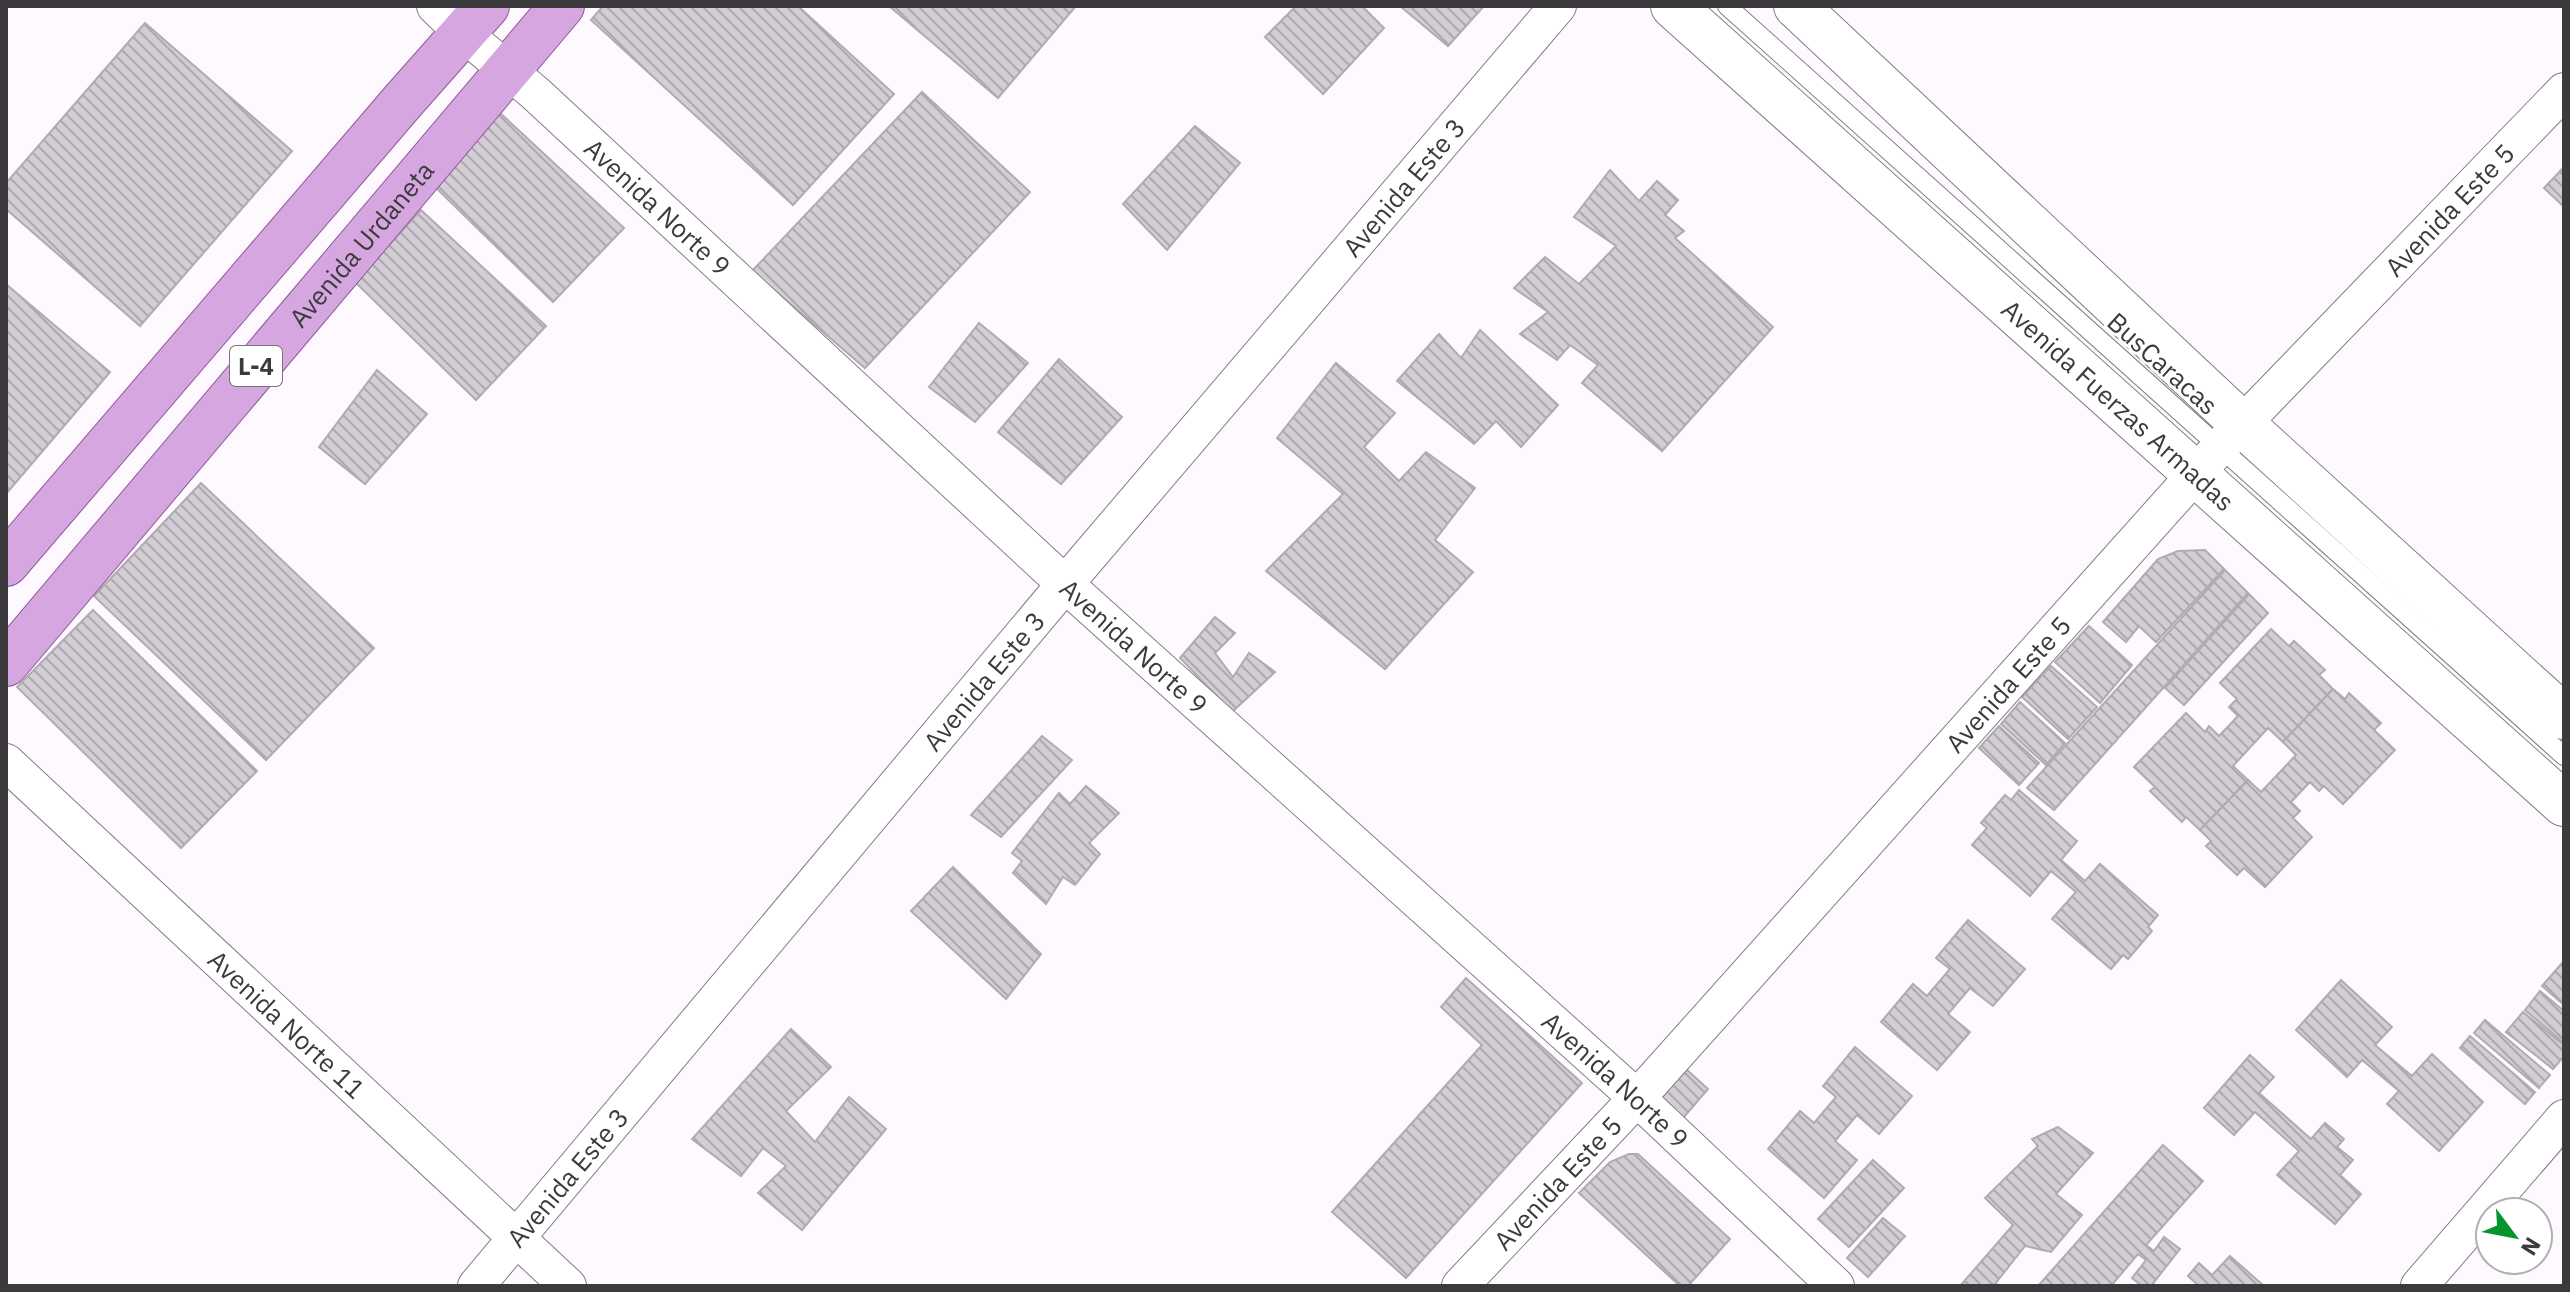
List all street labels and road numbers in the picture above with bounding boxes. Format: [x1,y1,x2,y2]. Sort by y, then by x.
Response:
street label: Avenida Este 3 [1335,111,1472,264]
street label: Avenida Norte 9 [578,131,738,283]
street label: Avenida Este 5 [2377,136,2521,283]
street label: Avenida Urdaneta [281,154,441,334]
street label: Avenida Fuerzas Armadas [1995,292,2242,518]
street label: BusCaracas [2101,304,2225,422]
road number: L-4 [230,346,282,386]
street label: Avenida Norte 9 [1053,571,1215,721]
street label: Avenida Este 3 [915,604,1052,758]
street label: Avenida Este 5 [1938,608,2078,759]
street label: Avenida Norte 11 [201,942,373,1105]
street label: Avenida Norte 9 [1535,1004,1696,1155]
street label: Avenida Este 3 [499,1100,636,1254]
street label: Avenida Este 5 [1486,1108,1629,1257]

